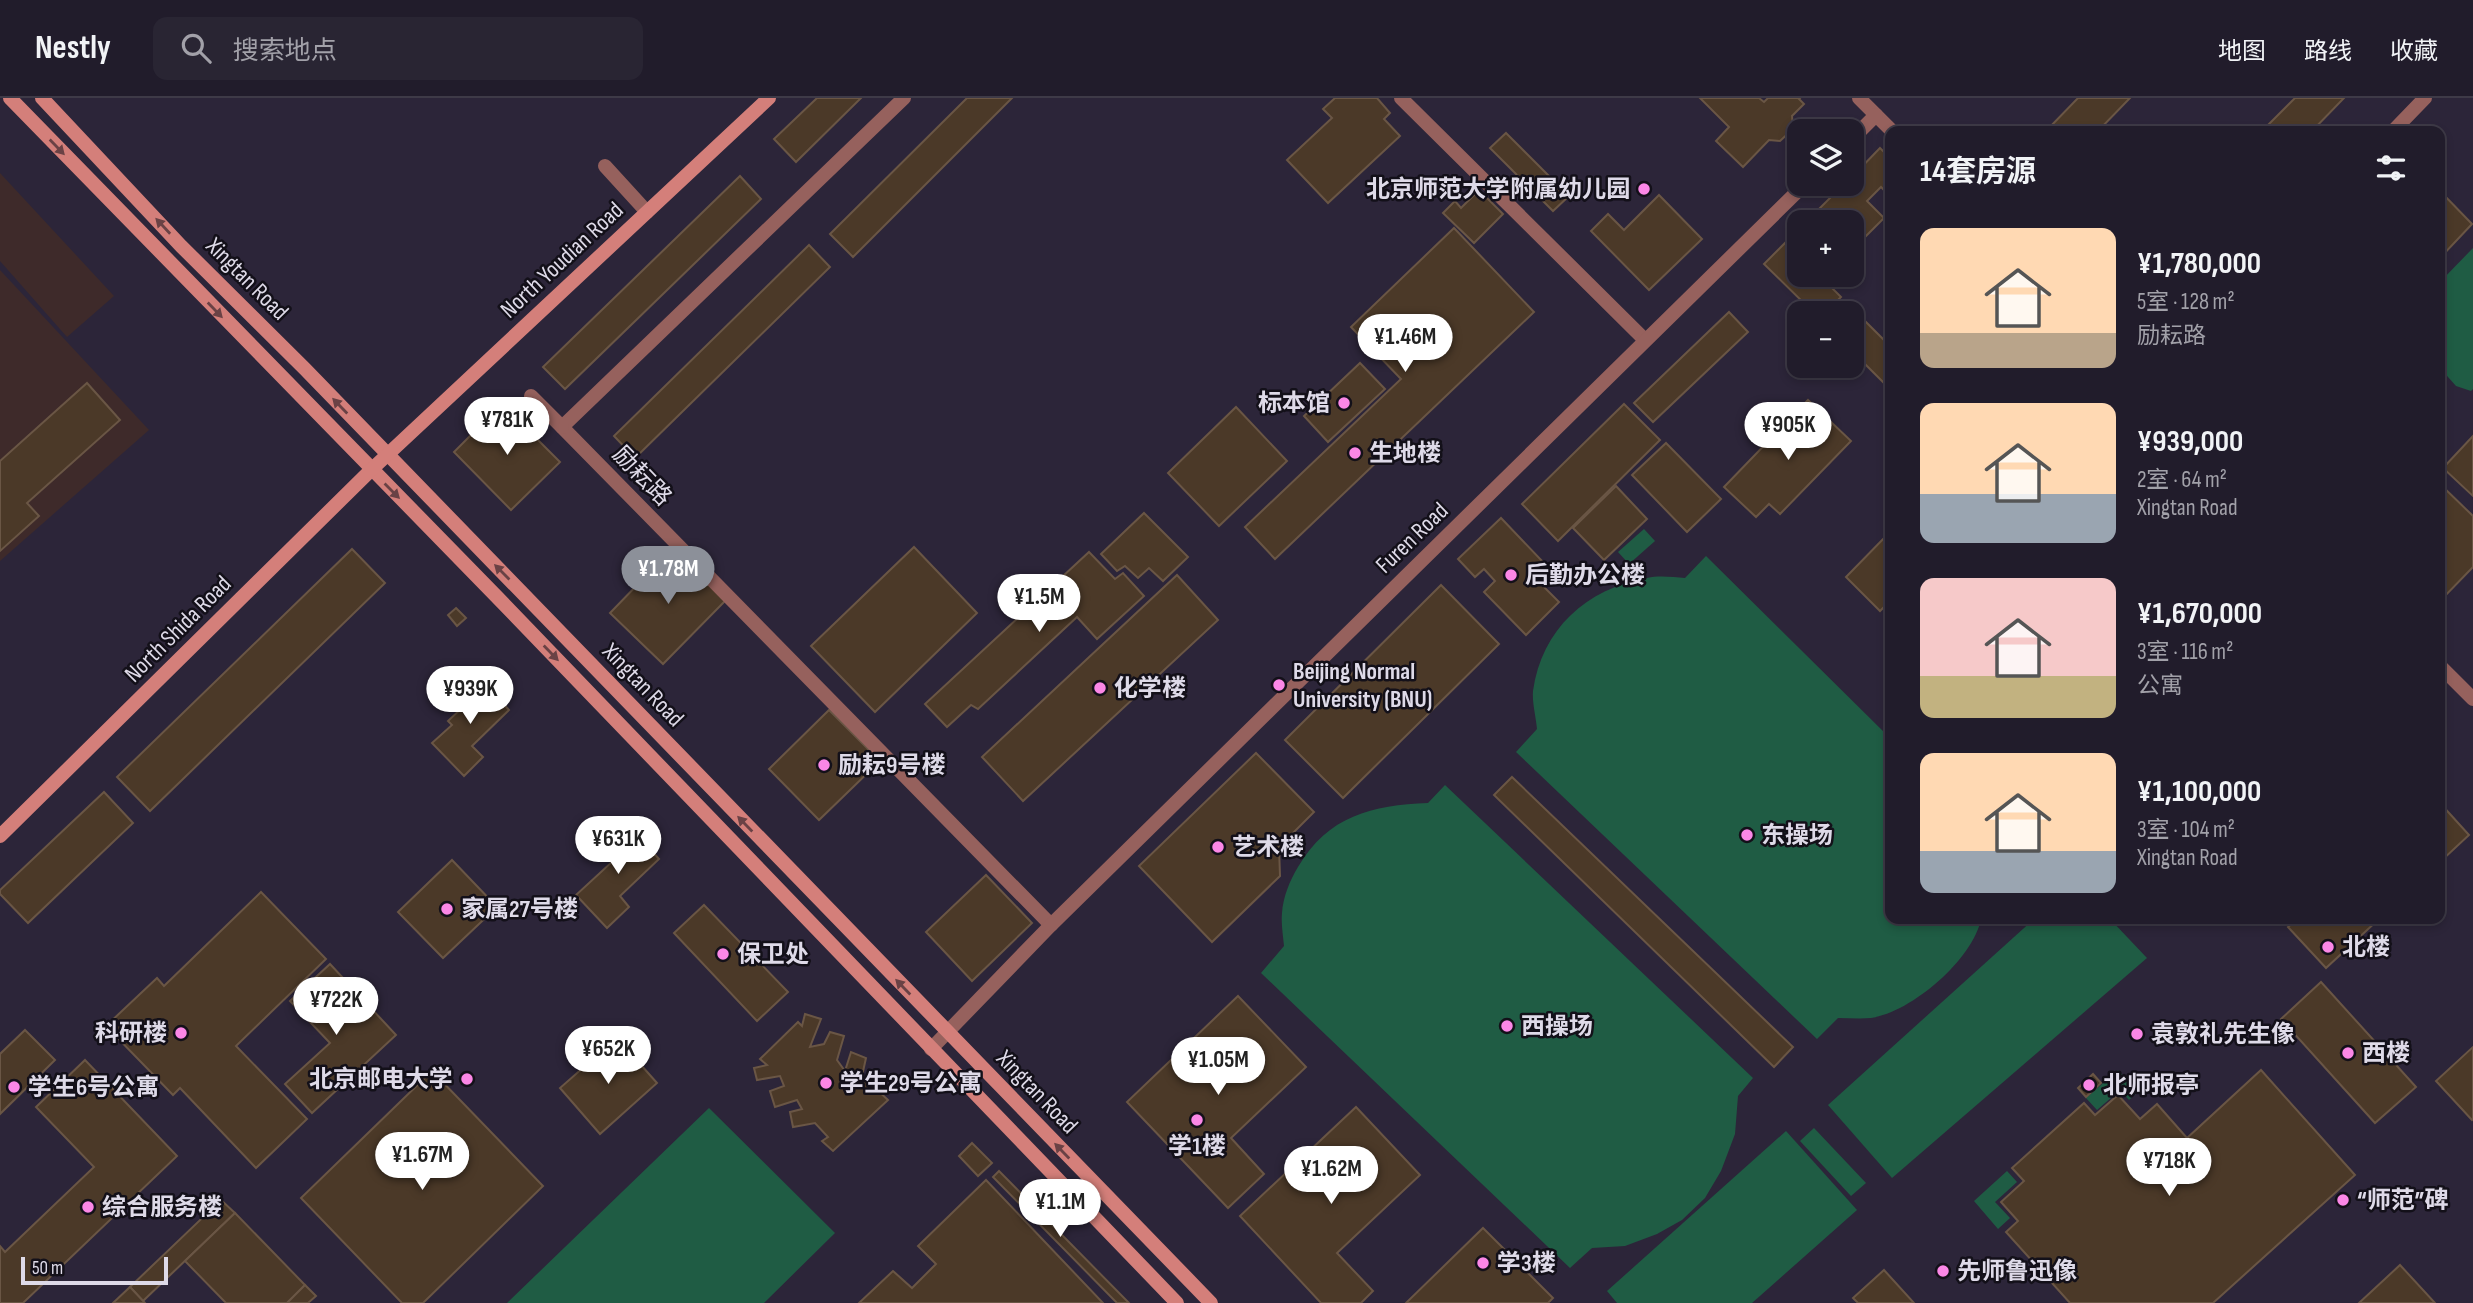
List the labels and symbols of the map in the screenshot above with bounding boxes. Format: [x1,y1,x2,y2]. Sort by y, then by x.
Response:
one-way arrow [48,138,64,155]
place label: 北京师范大学附属幼儿园 [1366,175,1630,204]
marker: 北京师范大学附属幼儿园 [1636,181,1652,197]
street label: North Youdian Road [495,196,629,324]
one-way arrow [156,218,172,235]
street label: Xingtan Road [199,231,294,326]
one-way arrow [207,302,224,319]
pin: ¥1.46M [1348,314,1462,374]
place label: 标本馆 [1258,389,1330,418]
marker: 标本馆 [1336,395,1352,411]
one-way arrow [332,397,348,415]
pin: ¥781K [458,398,556,457]
pin: ¥905K [1739,402,1837,462]
place label: 生地楼 [1369,439,1441,468]
street label: 励耘路 [607,440,677,512]
marker: 生地楼 [1347,445,1363,461]
one-way arrow [383,482,400,499]
street label: Furen Road [1370,497,1454,579]
pin: ¥1.78M [611,546,725,606]
place label: 后勤办公楼 [1525,561,1645,590]
one-way arrow [495,564,511,581]
marker: 后勤办公楼 [1503,567,1519,583]
street label: North Shida Road [119,570,237,688]
pin: ¥1.5M [990,574,1088,634]
street label: Xingtan Road [595,636,690,733]
one-way arrow [542,644,558,661]
place label: Beijing Normal University (BNU) [1293,657,1432,714]
pin: ¥939K [421,666,519,726]
place label: 化学楼 [1114,674,1186,703]
marker: Beijing Normal University (BNU) [1271,677,1287,693]
marker: 化学楼 [1092,680,1108,696]
place label: 励耘9号楼 [838,751,945,780]
marker: 励耘9号楼 [816,757,832,773]
pin: ¥631K [569,816,667,876]
one-way arrow [738,816,754,833]
place label: 东操场 [1761,821,1833,850]
marker: 东操场 [1739,827,1755,843]
place label: 艺术楼 [1232,833,1304,862]
marker: 艺术楼 [1210,839,1226,855]
place label: 家属27号楼 [461,895,578,924]
marker: 家属27号楼 [439,901,455,917]
place label: 北楼 [2342,933,2390,962]
marker: 北楼 [2320,939,2336,955]
place label: 保卫处 [737,940,809,969]
marker: 保卫处 [715,946,731,962]
pin: ¥722K [287,978,385,1037]
one-way arrow [895,979,912,996]
place label: 西操场 [1521,1012,1593,1041]
marker: 西操场 [1499,1018,1515,1034]
place label: 科研楼 [95,1019,167,1048]
place label: 袁敦礼先生像 [2151,1020,2295,1049]
marker: 科研楼 [173,1025,189,1041]
pin: ¥652K [559,1026,657,1086]
marker: 袁敦礼先生像 [2129,1026,2145,1042]
pin: ¥1.05M [1161,1038,1275,1097]
place label: 西楼 [2362,1039,2410,1068]
street label: Xingtan Road [989,1043,1084,1140]
marker: 西楼 [2340,1045,2356,1061]
place label: 北京邮电大学 [309,1065,453,1094]
place label: 学生29号公寓 [840,1069,982,1098]
marker: 北京邮电大学 [459,1071,475,1087]
place label: 北师报亭 [2103,1071,2199,1100]
place label: 学生6号公寓 [28,1073,159,1102]
marker: 学生29号公寓 [818,1075,834,1091]
marker: 北师报亭 [2081,1077,2097,1093]
marker: 学生6号公寓 [6,1079,22,1095]
marker: 学1楼 [1189,1112,1205,1128]
pin: ¥1.67M [365,1132,479,1192]
place label: 学1楼 [1168,1132,1226,1161]
pin: ¥718K [2120,1138,2218,1198]
one-way arrow [1053,1142,1070,1159]
pin: ¥1.62M [1274,1146,1388,1206]
pin: ¥1.1M [1011,1180,1109,1239]
place label: “师范”碑 [2357,1186,2449,1215]
marker: “师范”碑 [2335,1192,2351,1208]
place label: 综合服务楼 [102,1193,222,1222]
marker: 综合服务楼 [80,1199,96,1215]
place label: 学3楼 [1497,1249,1556,1278]
scale bar [21,1254,168,1286]
marker: 学3楼 [1475,1255,1491,1271]
place label: 先师鲁迅像 [1957,1257,2077,1286]
marker: 先师鲁迅像 [1935,1263,1951,1279]

